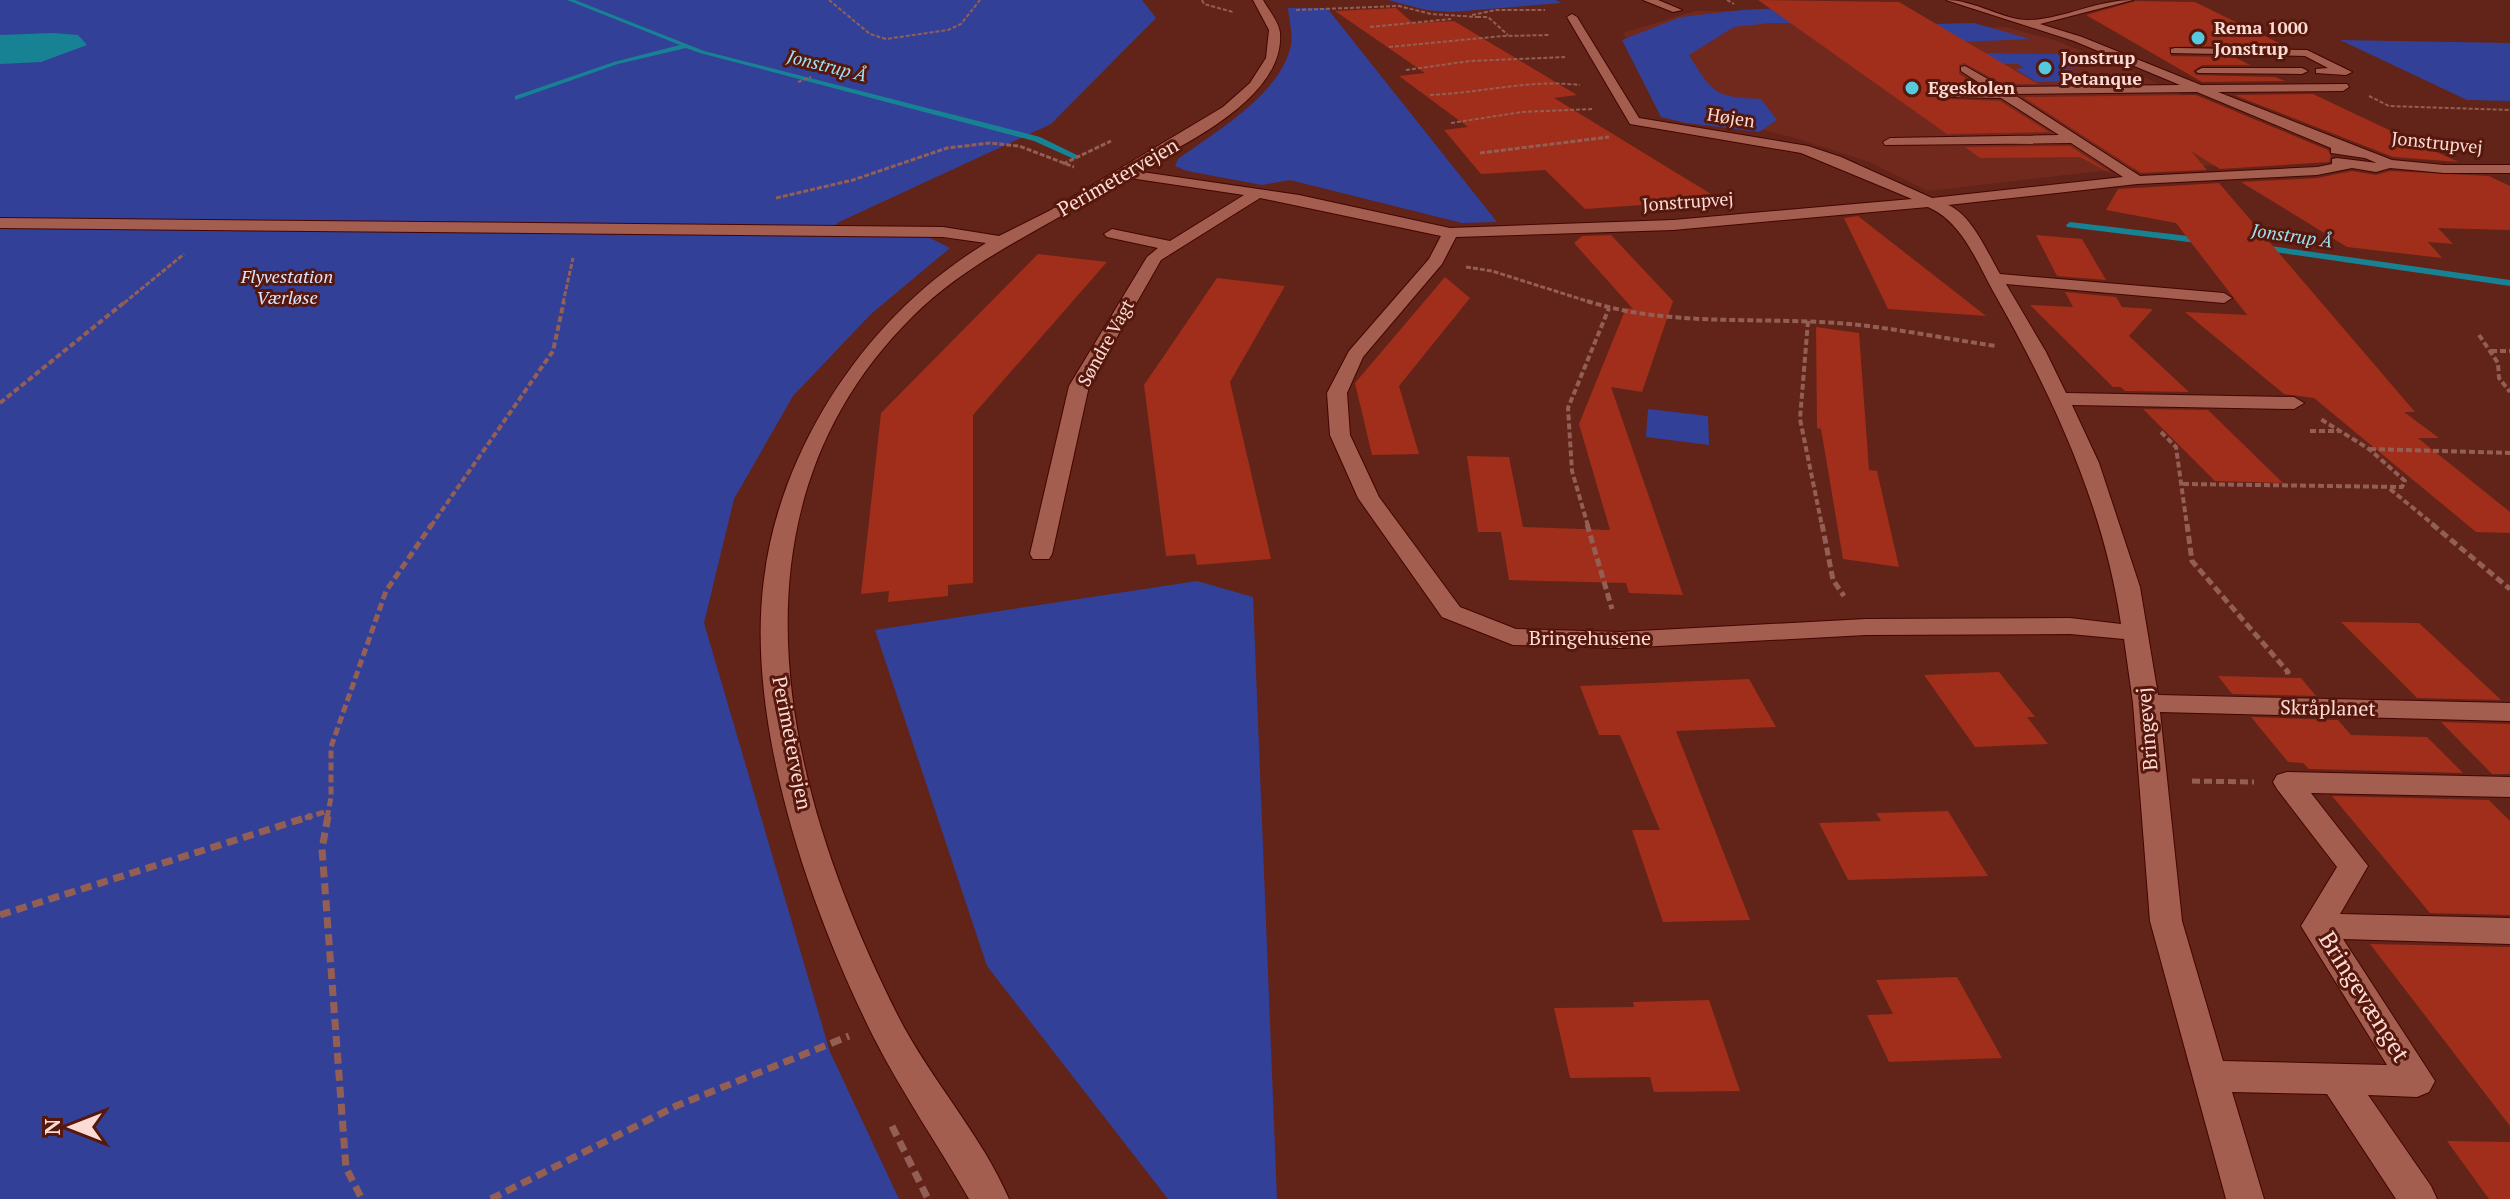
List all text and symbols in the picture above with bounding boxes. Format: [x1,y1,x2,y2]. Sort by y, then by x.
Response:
place label: Rema 1000 Jonstrup [2214,15,2308,60]
marker: Rema 1000 Jonstrup [2189,29,2207,47]
water label: Jonstrup Å [784,43,870,87]
place label: Jonstrup Petanque [2061,45,2142,90]
marker: Jonstrup Petanque [2036,59,2054,77]
place label: Egeskolen [1928,75,2015,99]
marker: Egeskolen [1903,79,1921,97]
street label: Højen [1706,101,1757,133]
street label: Jonstrupvej [2390,125,2484,159]
street label: Perimetervejen [1052,131,1183,222]
street label: Jonstrupvej [1642,186,1734,216]
water label: Jonstrup Å [2249,217,2334,253]
park label: Flyvestation Værløse [240,264,333,309]
street label: Søndre Vagt [1071,294,1139,390]
street label: Bringehusene [1529,624,1651,651]
street label: Perimetervejen [766,674,819,812]
street label: Bringevej [2129,686,2164,772]
street label: Skråplanet [2280,693,2377,722]
street label: Bringevænget [2312,925,2418,1068]
north arrow [32,1087,112,1167]
text: N [37,1118,66,1135]

